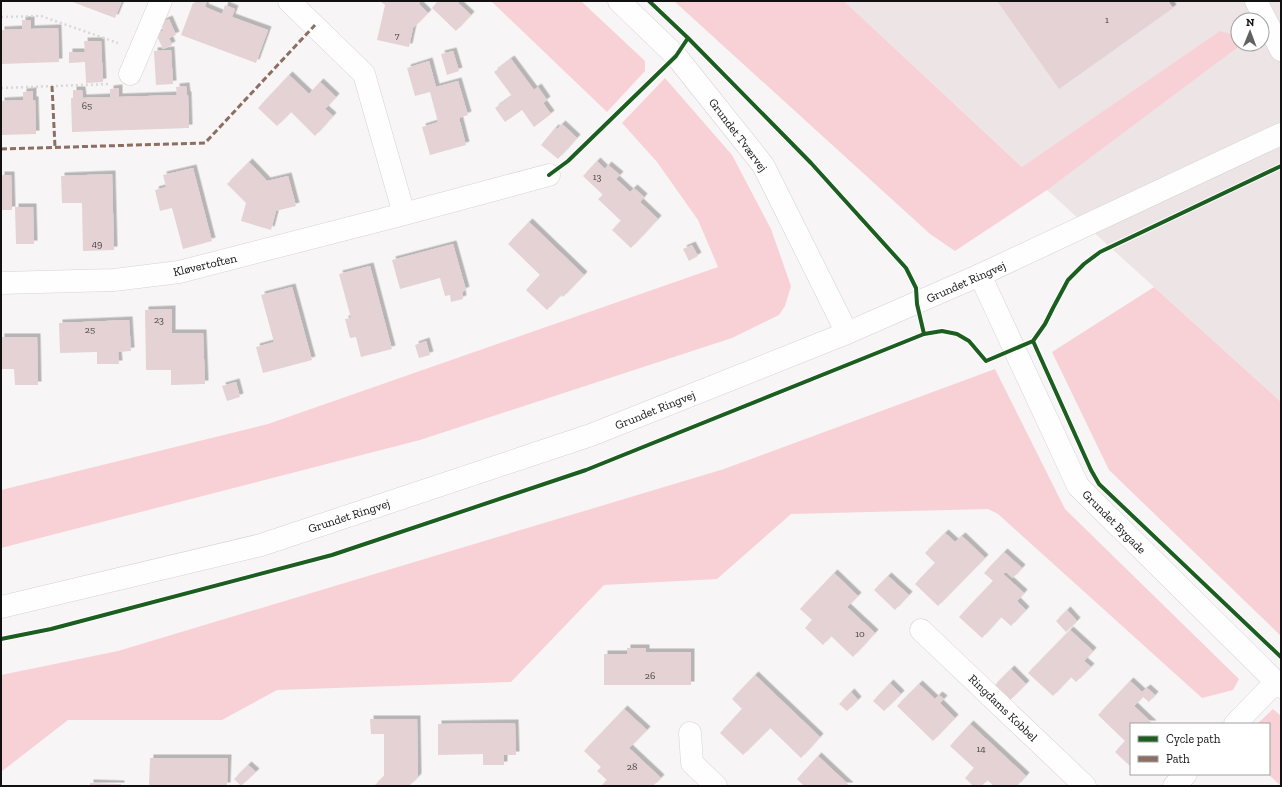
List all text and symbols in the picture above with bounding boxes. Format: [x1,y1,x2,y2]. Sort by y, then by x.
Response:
north arrow [1230,12,1270,52]
house number: 1 [1105,14,1109,26]
text: N [1246,16,1255,29]
house number: 7 [395,30,400,42]
street label: Grundet Tværvej [705,96,770,175]
house number: 65 [82,100,92,112]
house number: 13 [593,171,601,183]
house number: 49 [92,238,102,250]
street label: Kløvertoften [172,251,238,279]
street label: Grundet Ringvej [924,258,1008,307]
house number: 23 [154,314,164,326]
house number: 25 [85,324,95,336]
street label: Grundet Ringvej [613,388,697,433]
street label: Grundet Bygade [1079,487,1149,557]
street label: Grundet Ringvej [306,496,392,537]
house number: 10 [855,628,865,640]
house number: 26 [645,670,655,682]
street label: Ringdams Kobbel [966,672,1040,744]
legend [1130,723,1270,775]
text: Cycle path [1166,732,1221,746]
house number: 14 [976,743,986,755]
text: Path [1166,752,1190,766]
house number: 28 [627,761,637,773]

